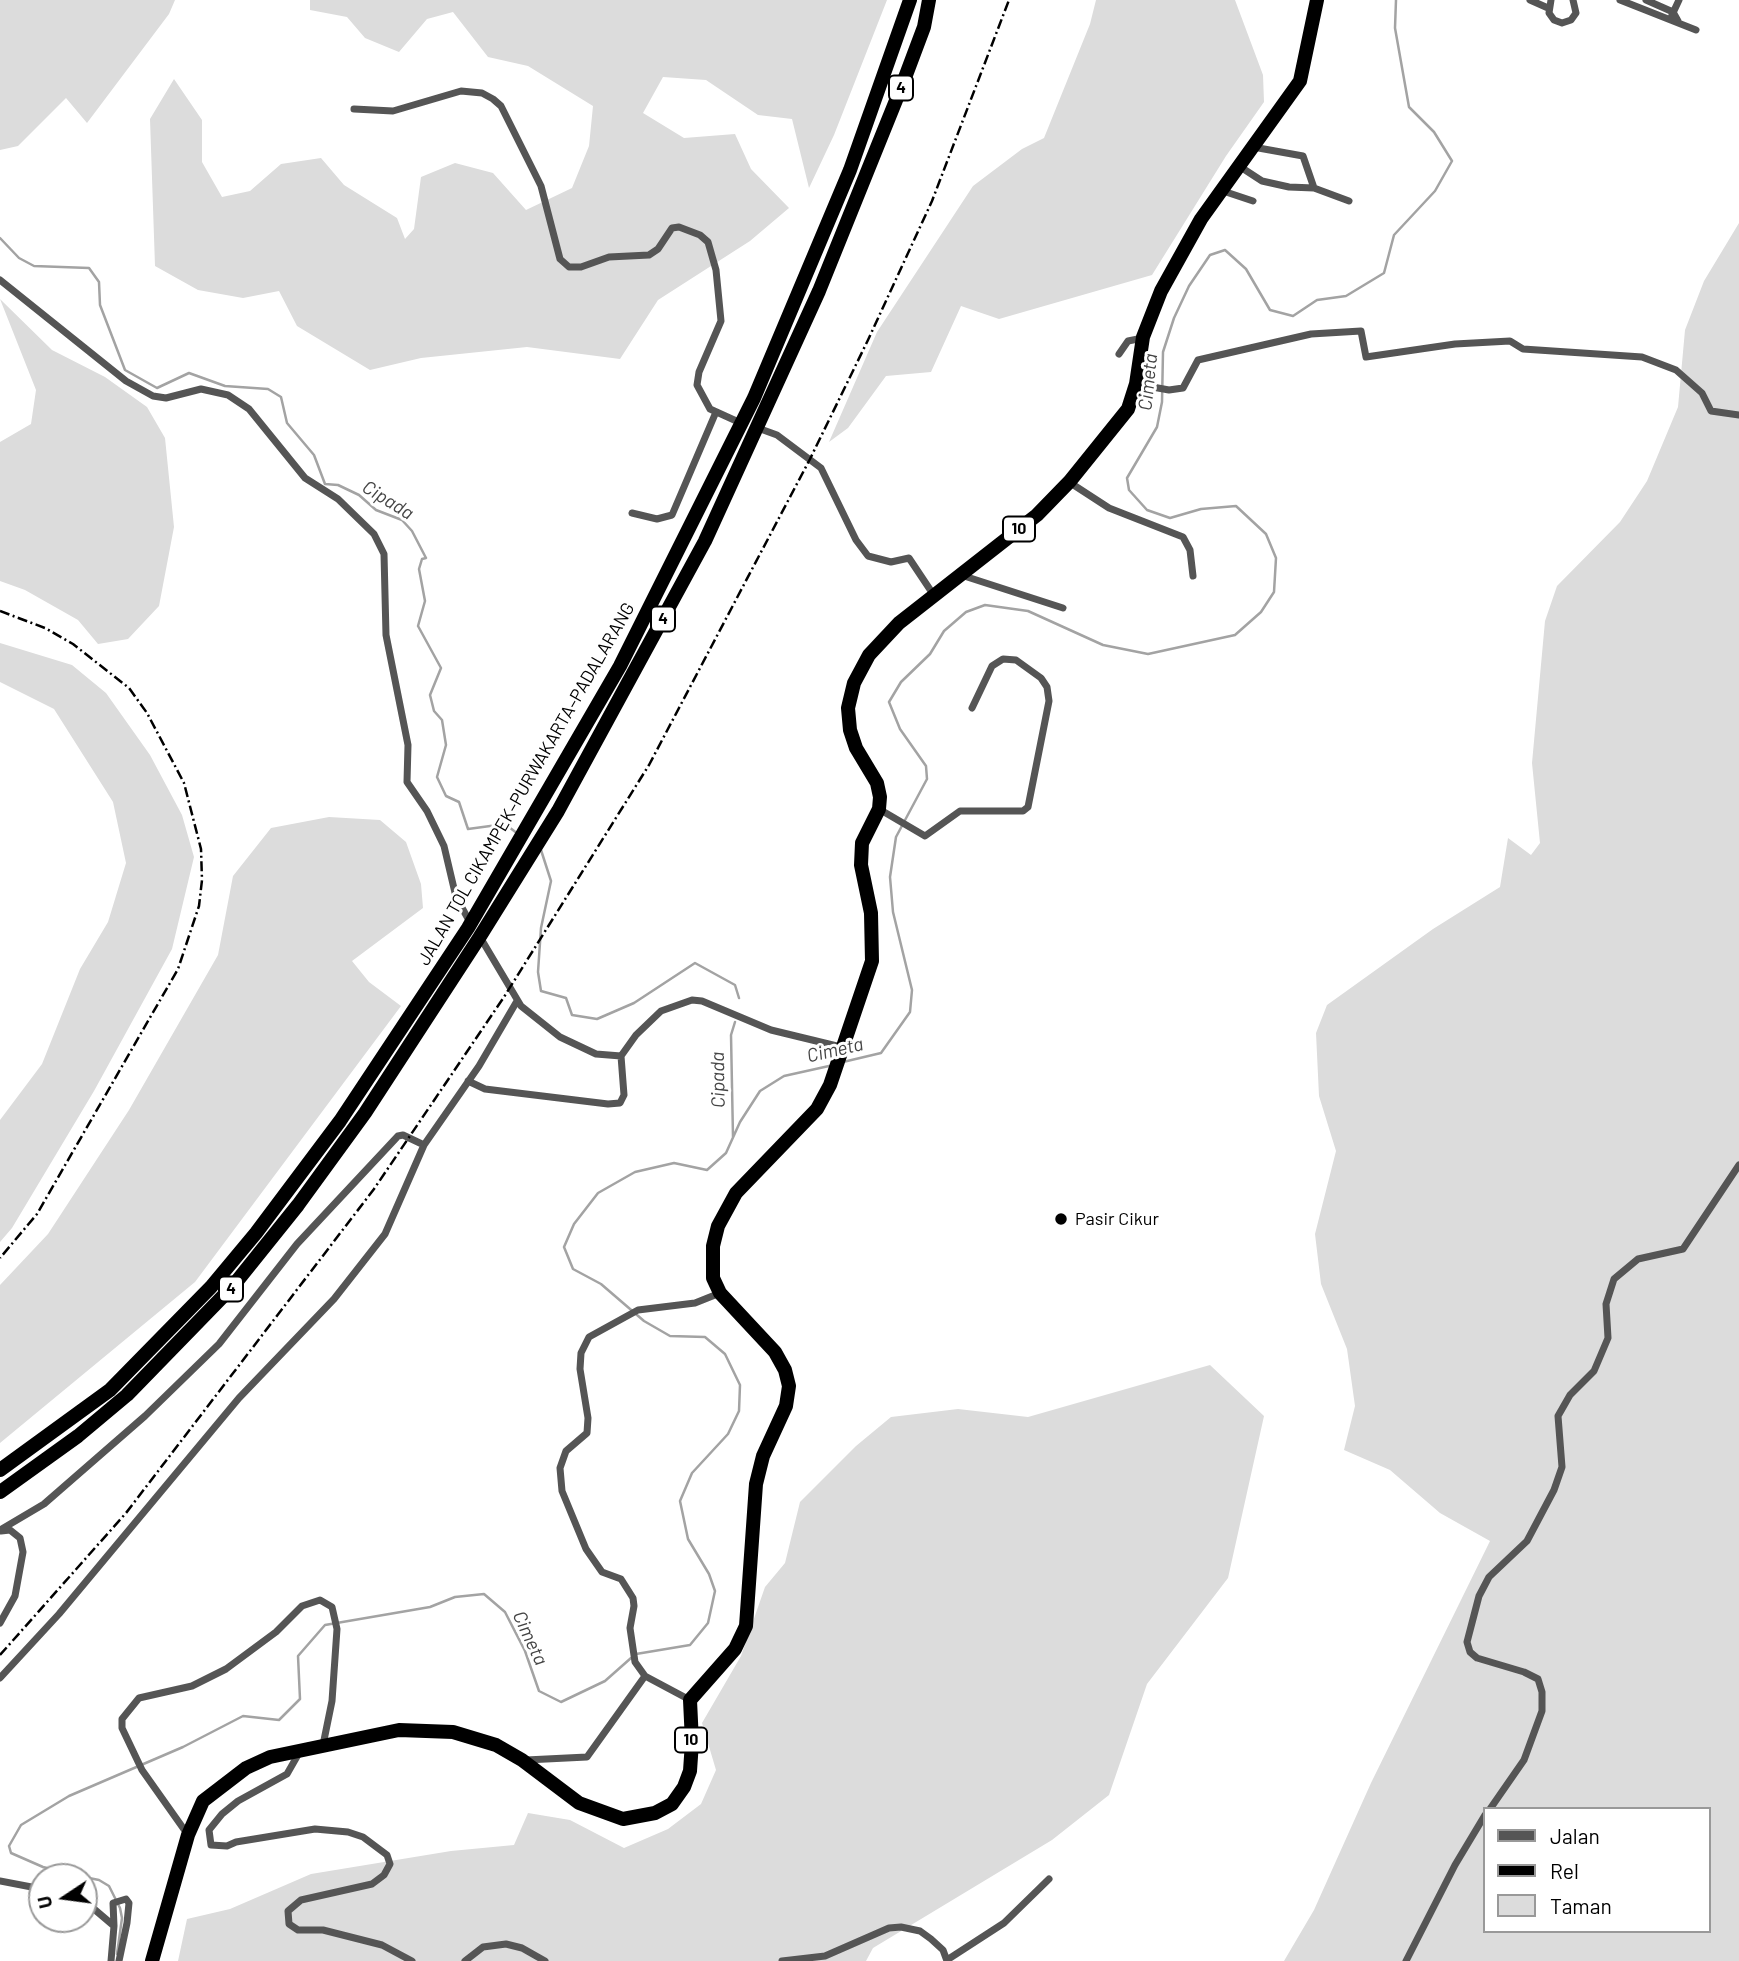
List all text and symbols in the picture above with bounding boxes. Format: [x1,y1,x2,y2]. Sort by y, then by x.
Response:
road number: 4 [889,76,913,100]
water label: Cimeta [1134,352,1162,412]
water label: Cipada [358,475,418,525]
road number: 10 [1003,516,1035,542]
street label: JALAN TOL CIKAMPEK–PURWAKARTA–PADALARANG [413,599,639,969]
road number: 4 [651,606,675,632]
water label: Cimeta [804,1032,866,1068]
water label: Cipada [706,1052,730,1108]
place label: Pasir Cikur [1075,1208,1159,1230]
marker: Pasir Cikur [1053,1211,1069,1227]
road number: 4 [219,1276,243,1302]
water label: Cimeta [508,1607,552,1669]
road number: 10 [675,1728,707,1752]
legend [1484,1807,1711,1933]
text: Jalan [1550,1823,1600,1848]
text: Rel [1550,1858,1579,1883]
north arrow [28,1863,98,1933]
text: Taman [1550,1893,1612,1918]
text: U [31,1894,57,1911]

